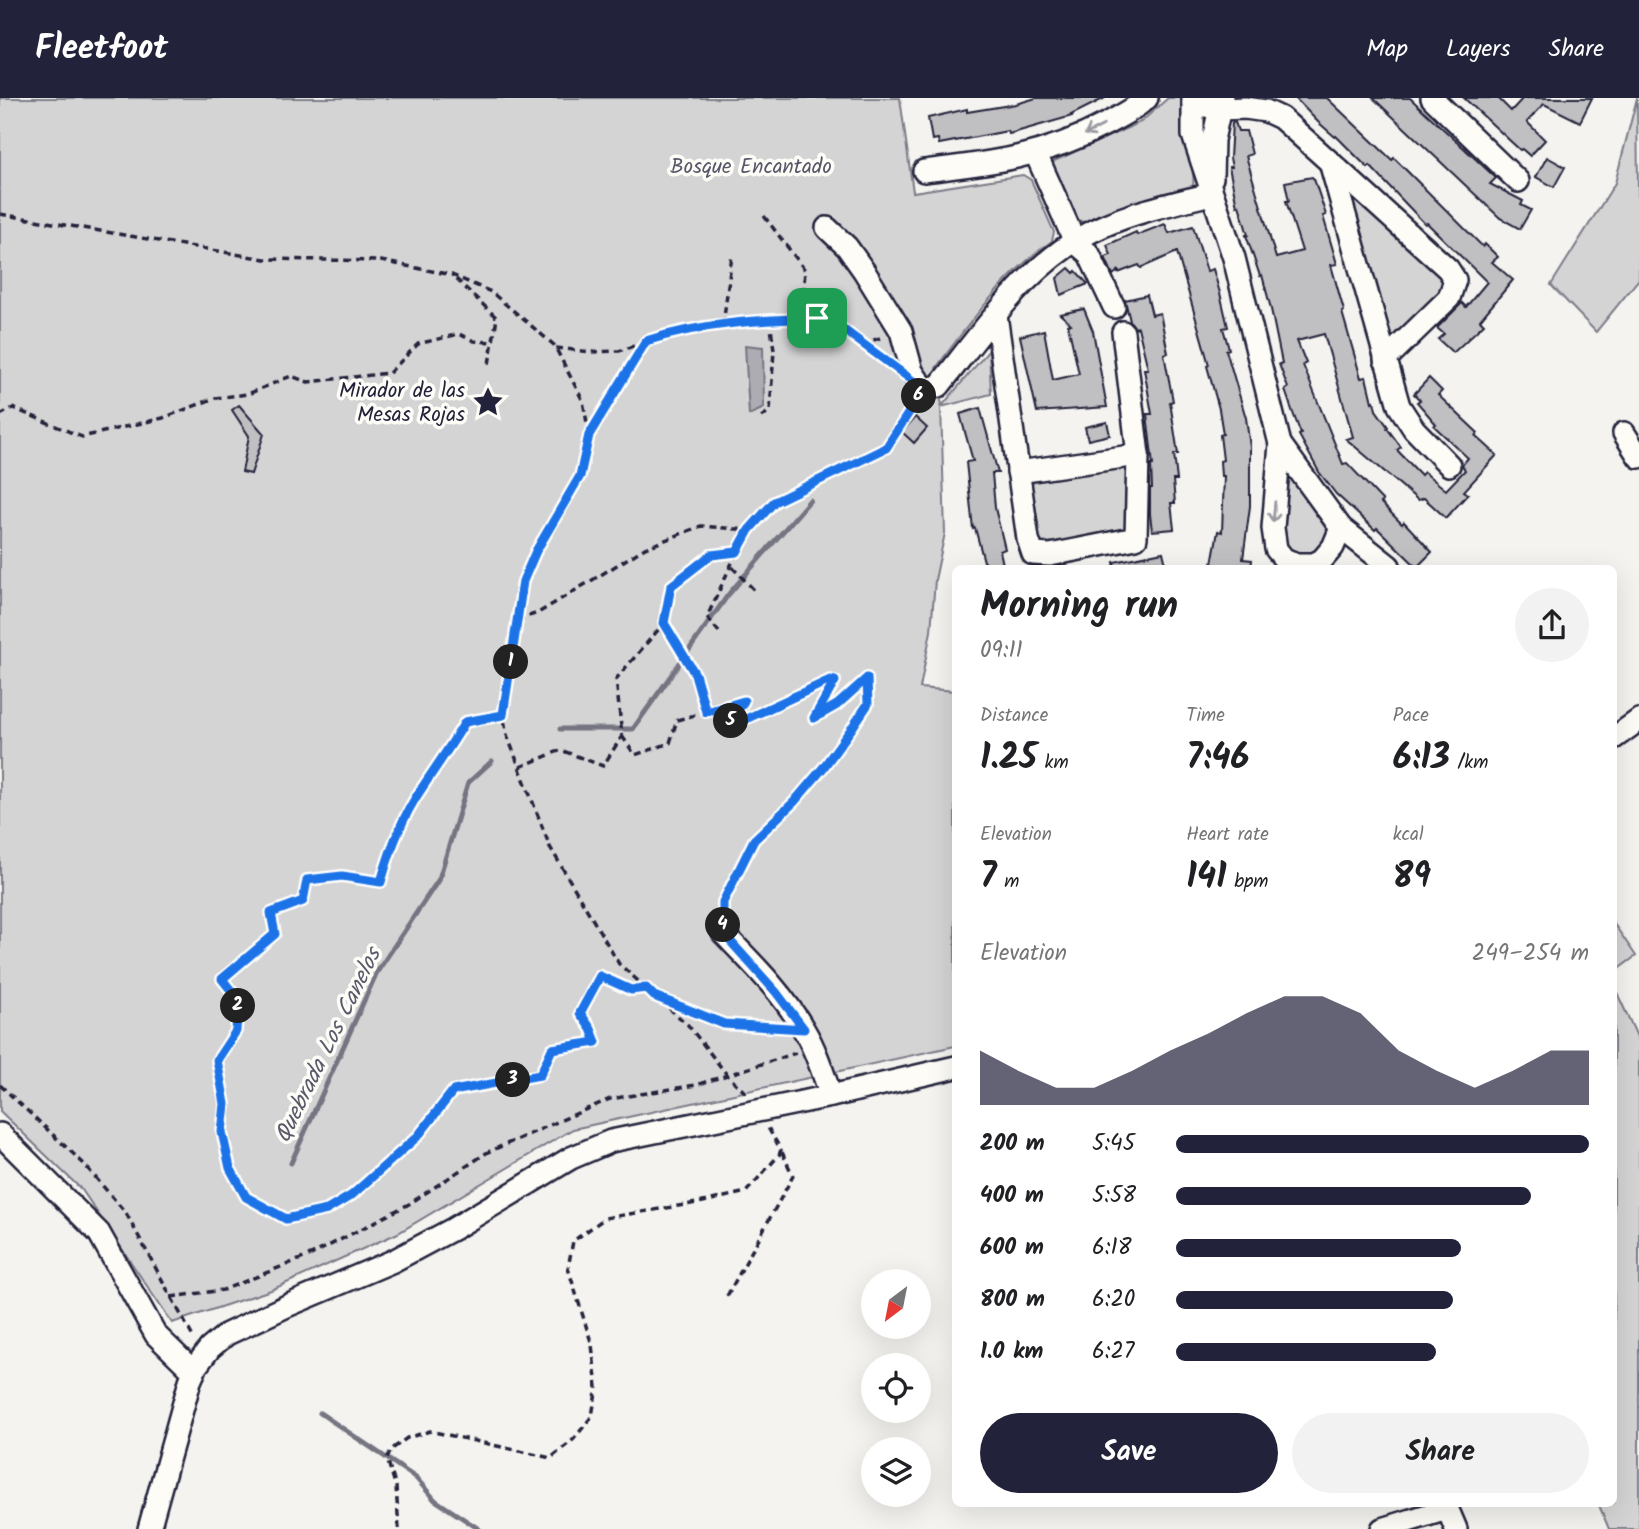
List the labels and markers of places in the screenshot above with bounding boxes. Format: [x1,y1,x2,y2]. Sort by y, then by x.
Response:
pin [787,288,847,348]
place label: Mirador de las Mesas Rojas [339,375,465,432]
pin: 6 [902,378,936,414]
place icon: Mirador de las Mesas Rojas [471,385,505,419]
pin: 1 [494,644,528,680]
pin: 5 [714,704,748,738]
pin: 4 [706,908,740,942]
pin: 2 [220,988,256,1024]
pin: 3 [496,1062,530,1098]

